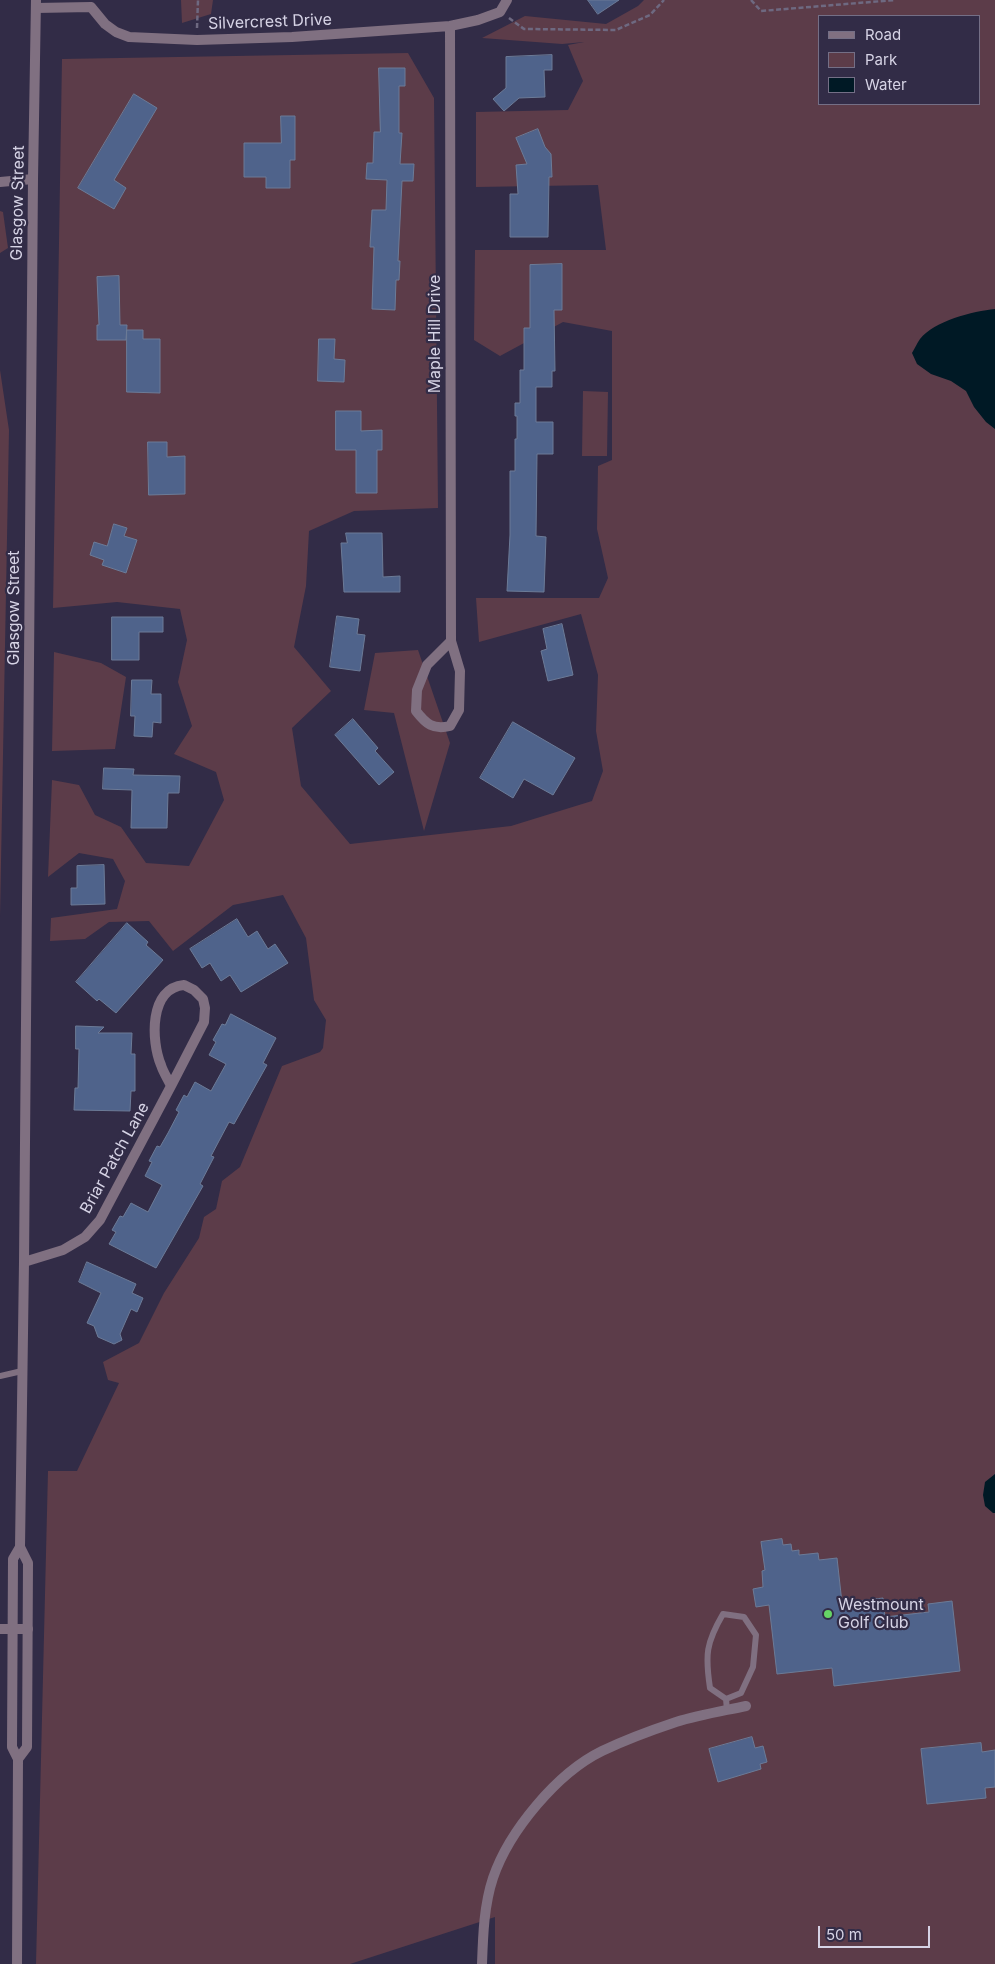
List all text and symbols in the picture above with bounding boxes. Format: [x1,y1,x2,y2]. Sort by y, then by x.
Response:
street label: Silvercrest Drive [208,10,332,34]
legend [818,15,980,105]
text: Road [865,25,901,44]
text: Park [865,50,897,69]
text: Water [865,75,907,94]
street label: Glasgow Street [7,145,29,261]
street label: Maple Hill Drive [425,275,445,393]
street label: Glasgow Street [4,550,24,666]
street label: Briar Patch Lane [76,1099,154,1217]
place label: Westmount Golf Club [838,1595,924,1633]
marker: Westmount Golf Club [822,1608,834,1620]
scale bar [820,1916,932,1948]
text: 50 m [826,1925,862,1944]

